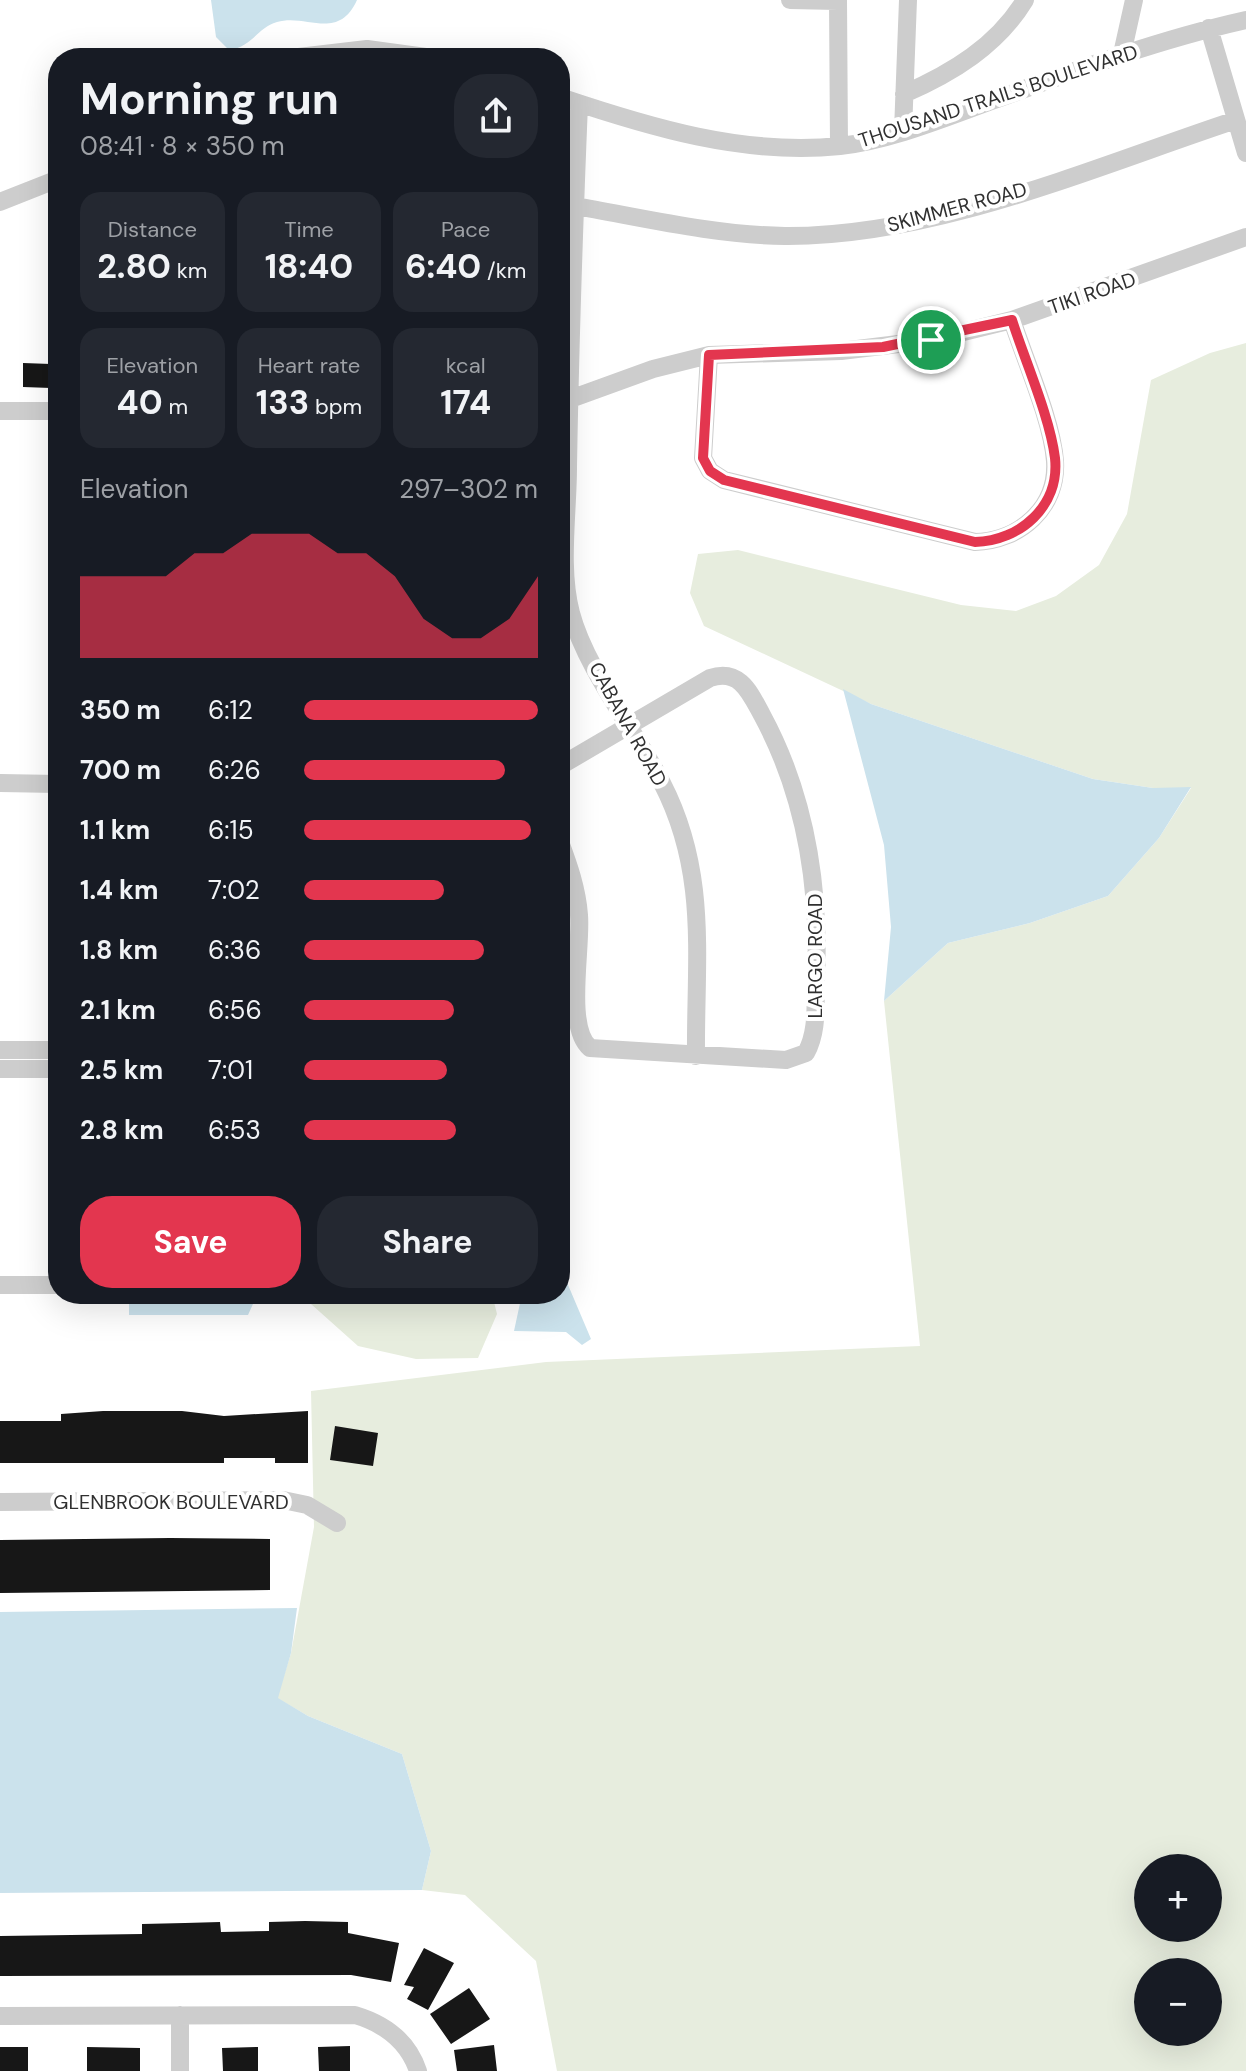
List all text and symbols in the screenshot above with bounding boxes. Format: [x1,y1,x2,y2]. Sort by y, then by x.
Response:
street label: THOUSAND TRAILS BOULEVARD [855,39,1141,153]
text: Morning run [80,70,339,128]
button: share [454,74,538,158]
text: 08:41 · 8 × 350 m [80,129,285,163]
street label: SKIMMER ROAD [884,176,1030,238]
text: Distance [108,215,197,244]
text: Time [284,215,334,244]
text: Pace [441,215,490,244]
text: 2.80 [97,244,171,289]
text: 18:40 [265,244,353,289]
text: 6:40 [405,244,481,289]
text: km [171,256,207,285]
text: /km [481,256,526,285]
street label: TIKI ROAD [1045,266,1139,320]
pin [897,306,965,374]
icon: arrive [909,318,953,362]
text: Elevation [106,351,198,380]
text: Heart rate [258,351,360,380]
text: kcal [446,351,486,380]
text: 40 [117,380,163,425]
text: 133 [256,380,309,425]
text: 174 [440,380,491,425]
text: m [163,392,188,421]
text: bpm [309,392,362,421]
text: Elevation [80,472,188,506]
text: 297–302 m [399,472,538,506]
street label: CABANA ROAD [583,657,673,791]
text: 350 m [80,693,161,727]
text: 6:12 [208,693,253,727]
text: 700 m [80,753,161,787]
text: 6:26 [208,753,261,787]
text: 1.1 km [80,813,150,847]
text: 6:15 [208,813,254,847]
text: 1.4 km [80,873,159,907]
text: 7:02 [208,873,260,907]
street label: LARGO ROAD [802,893,828,1019]
text: 1.8 km [80,933,158,967]
text: 6:36 [208,933,261,967]
text: 2.1 km [80,993,156,1027]
text: 6:56 [208,993,262,1027]
text: 2.5 km [80,1053,163,1087]
text: 7:01 [208,1053,253,1087]
text: 2.8 km [80,1113,164,1147]
text: 6:53 [208,1113,261,1147]
button: Save [80,1196,301,1288]
button: Share [317,1196,538,1288]
street label: GLENBROOK BOULEVARD [53,1489,289,1515]
map controls [1134,1854,1222,2046]
button: + [1134,1854,1222,1942]
button: − [1134,1958,1222,2046]

